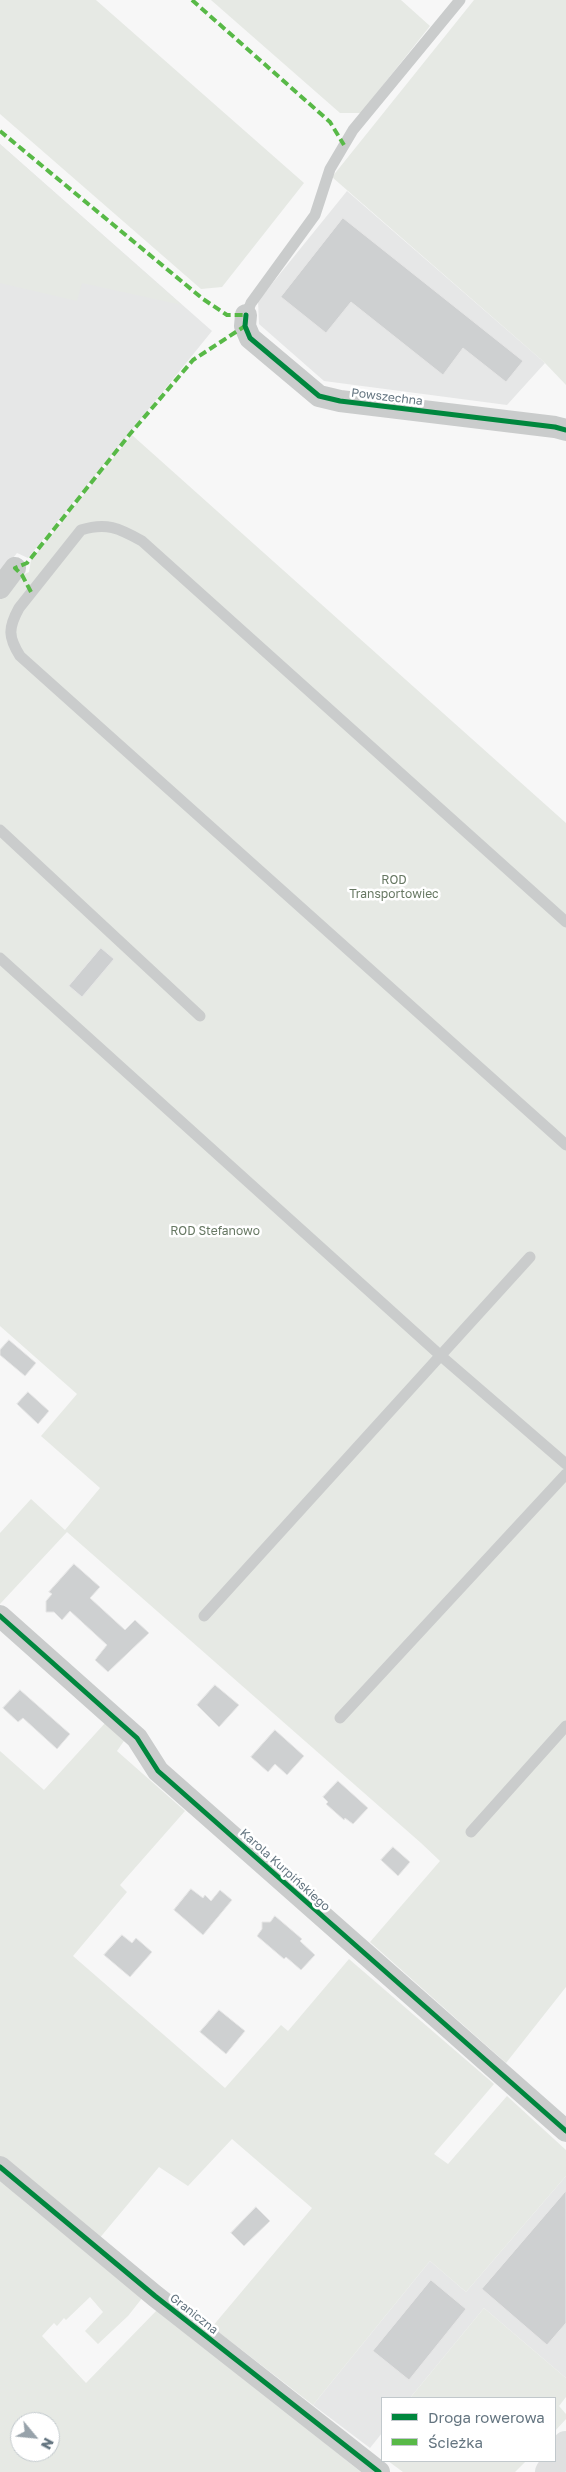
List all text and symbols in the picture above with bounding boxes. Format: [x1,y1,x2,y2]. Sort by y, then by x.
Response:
street label: Powszechna [350,385,424,409]
park label: ROD Transportowiec [349,873,439,901]
park label: ROD Stefanowo [170,1224,260,1238]
street label: Karola Kurpińskiego [237,1826,333,1914]
street label: Graniczna [167,2291,221,2337]
legend [381,2397,556,2462]
text: Droga rowerowa [428,2408,545,2426]
north arrow [10,2412,60,2462]
text: Ścieżka [428,2433,483,2451]
text: N [38,2435,58,2452]

